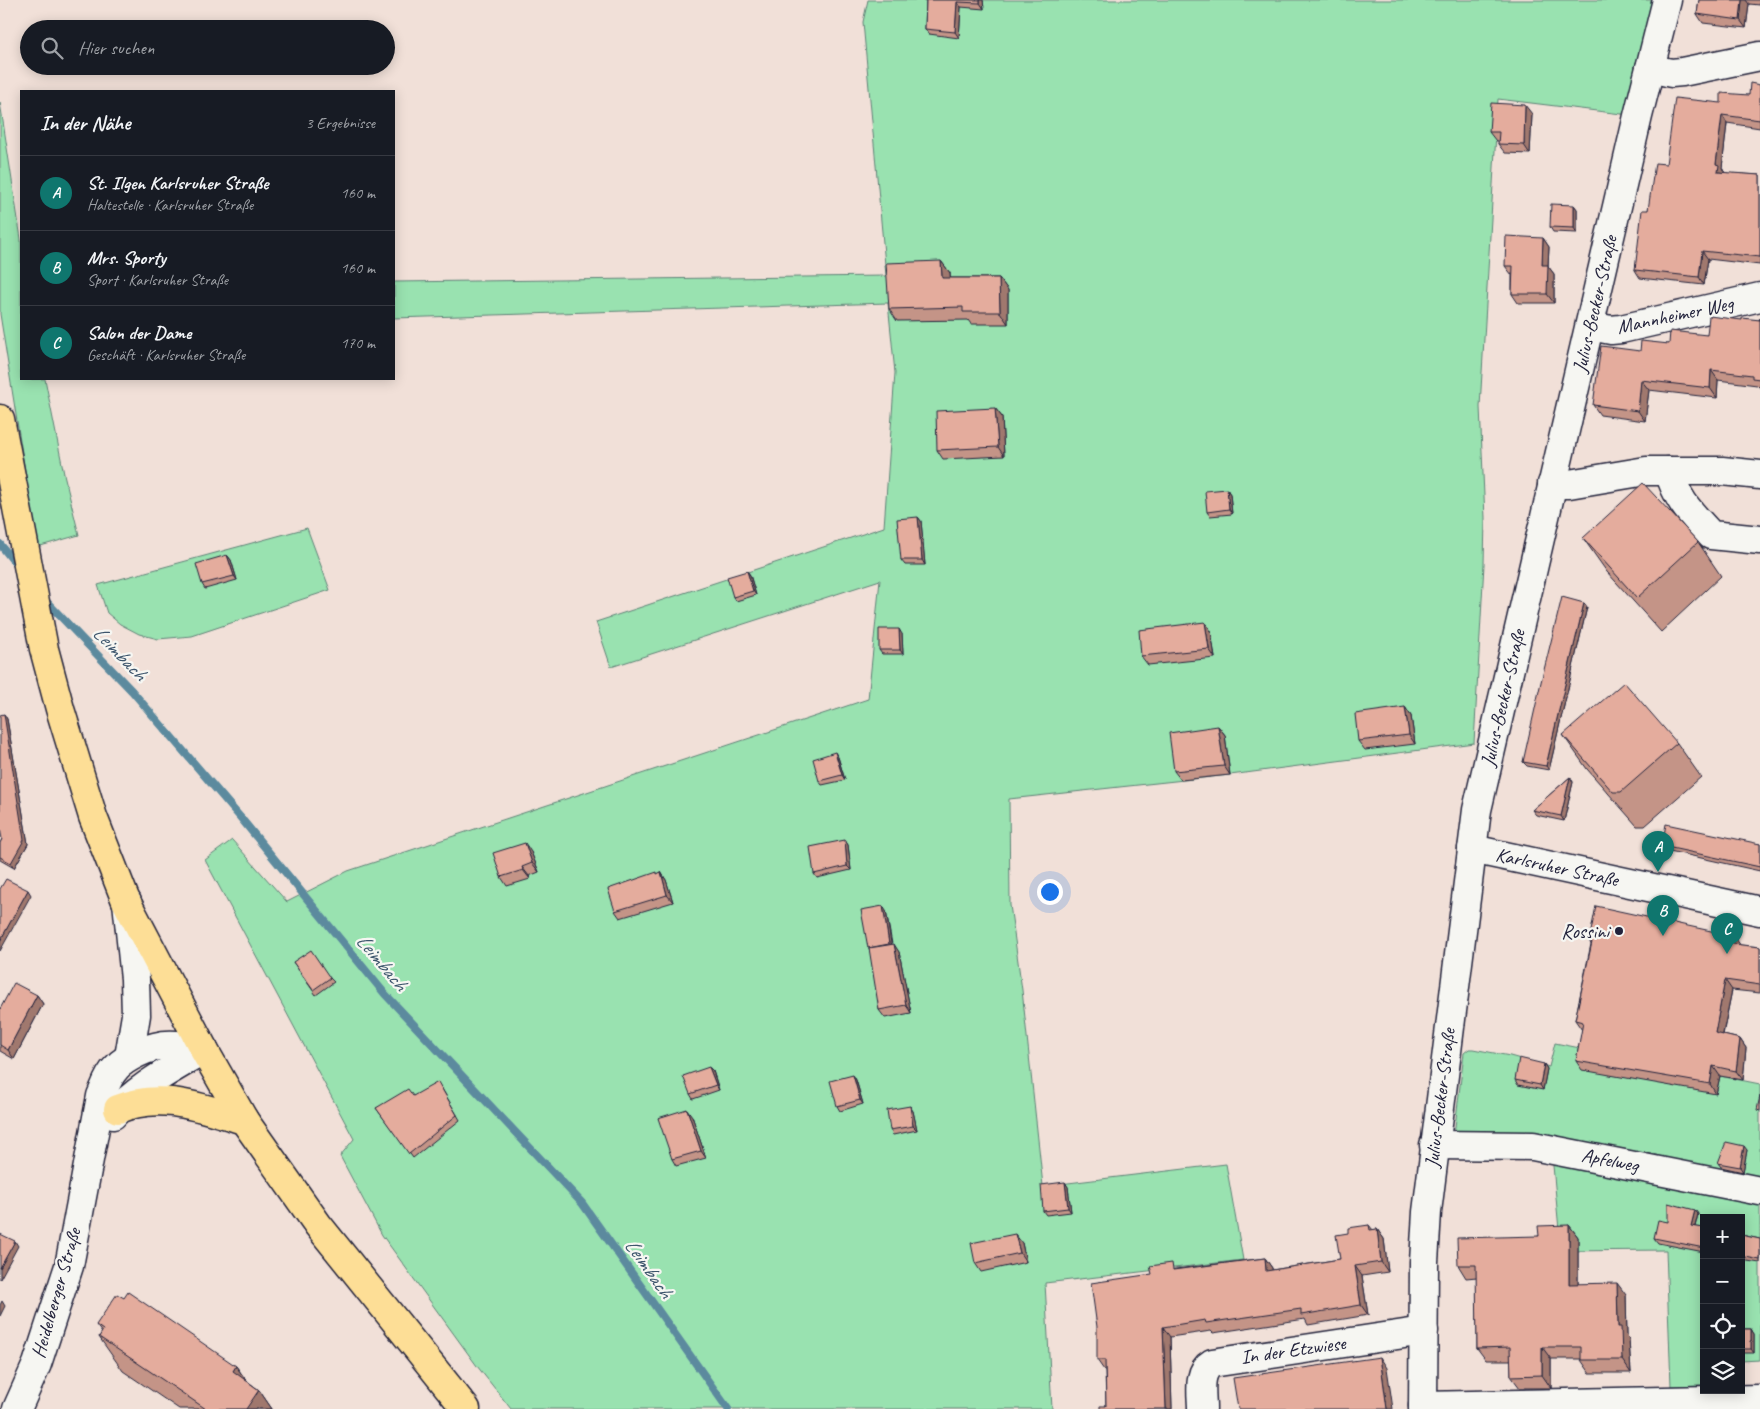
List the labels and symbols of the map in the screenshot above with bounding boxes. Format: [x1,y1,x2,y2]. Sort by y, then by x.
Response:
street label: Julius-Becker-Straße [1567,232,1623,376]
street label: Mannheimer Weg [1615,290,1737,340]
water label: Leimbach [87,620,154,688]
street label: Julius-Becker-Straße [1475,626,1531,770]
pin: A [1642,831,1674,872]
street label: Karlsruher Straße [1493,842,1622,892]
your location [1037,879,1063,905]
pin: B [1647,895,1679,936]
pin: C [1711,913,1743,954]
place label: Rossini [1561,919,1611,944]
marker: Rossini [1613,925,1625,937]
water label: Leimbach [351,928,415,998]
street label: Julius-Becker-Straße [1419,1026,1461,1170]
street label: Apfelweg [1580,1142,1642,1178]
street label: Heidelberger Straße [26,1224,87,1361]
water label: Leimbach [619,1233,680,1305]
street label: In der Etzwiese [1239,1330,1348,1370]

